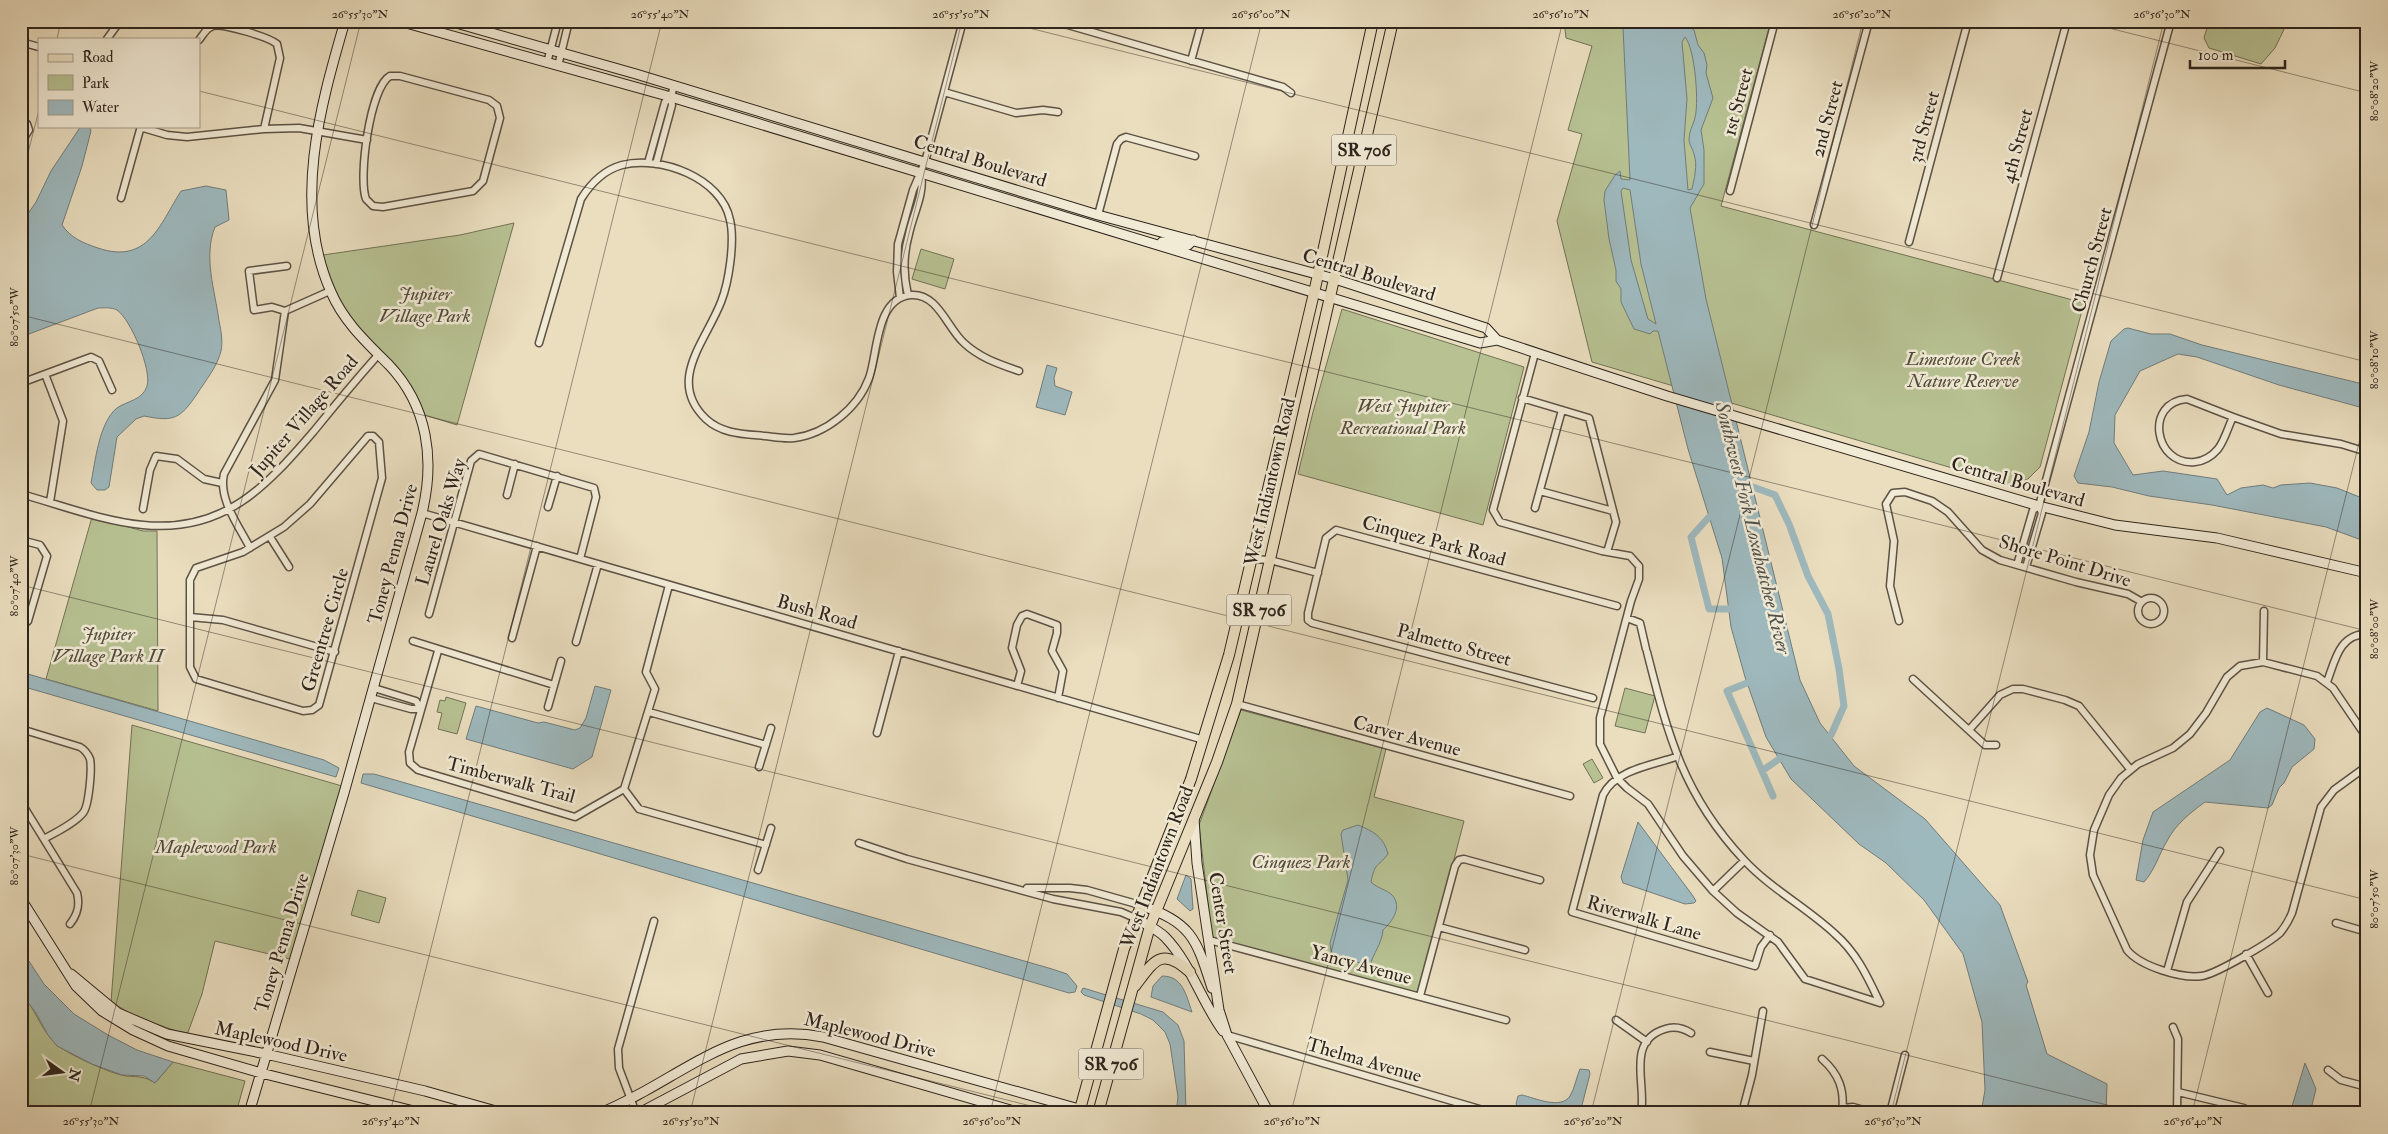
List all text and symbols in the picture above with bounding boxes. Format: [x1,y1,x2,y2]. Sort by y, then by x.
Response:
text: 26°55'30"N [332,7,389,22]
text: 26°55'40"N [631,7,690,22]
text: 26°55'50"N [932,7,990,22]
text: 26°56'00"N [1231,7,1291,22]
text: 26°56'10"N [1532,7,1590,22]
text: 26°56'20"N [1833,7,1892,22]
text: 26°56'30"N [2133,7,2191,22]
legend [38,38,200,128]
scale bar [2190,38,2286,70]
text: 100 m [2198,46,2234,65]
text: Road [82,48,114,67]
text: 80°08'20"W [2367,60,2382,121]
street label: 1st Street [1717,65,1759,139]
text: Park [82,74,109,93]
street label: 2nd Street [1805,78,1849,160]
street label: 3rd Street [1903,88,1945,166]
text: Water [81,98,119,117]
street label: 4th Street [1996,106,2038,186]
street label: Central Boulevard [911,129,1050,193]
road number: SR 706 [1332,134,1396,166]
street label: Church Street [2066,205,2118,315]
street label: Central Boulevard [1300,243,1439,307]
park label: Jupiter Village Park [379,282,471,328]
text: 80°07'50"W [7,286,22,347]
text: 80°08'10"W [2367,330,2382,389]
park label: Limestone Creek Nature Reserve [1904,347,2021,393]
street label: Jupiter Village Road [244,350,365,483]
park label: West Jupiter Recreational Park [1339,394,1466,440]
street label: West Indiantown Road [1239,395,1301,569]
water label: Southwest Fork Loxahatchee River [1709,398,1797,658]
street label: Central Boulevard [1948,451,2088,513]
street label: Laurel Oaks Way [410,455,472,588]
street label: Toney Penna Drive [363,481,423,627]
street label: Cinquez Park Road [1360,510,1509,572]
street label: Shore Point Drive [1996,530,2134,592]
text: 80°07'40"W [7,555,22,616]
street label: Greentree Circle [296,565,354,695]
street label: Bush Road [774,589,861,635]
road number: SR 706 [1226,594,1292,626]
text: 80°08'00"W [2367,598,2382,659]
street label: Palmetto Street [1394,618,1514,672]
park label: Jupiter Village Park II [53,622,166,668]
street label: Carver Avenue [1350,710,1464,762]
street label: Timberwalk Trail [444,751,578,809]
street label: West Indiantown Road [1115,782,1199,952]
text: 80°07'30"W [7,826,22,885]
park label: Maplewood Park [154,835,277,859]
park label: Cinquez Park [1251,850,1351,874]
text: 80°07'50"W [2367,868,2382,929]
street label: Toney Penna Drive [249,870,315,1016]
street label: Center Street [1203,870,1243,976]
street label: Riverwalk Lane [1584,890,1704,946]
street label: Yancy Avenue [1308,940,1414,990]
street label: Maplewood Drive [801,1007,938,1064]
street label: Maplewood Drive [212,1016,350,1069]
street label: Thelma Avenue [1304,1032,1424,1088]
north arrow [38,1046,88,1096]
road number: SR 706 [1078,1048,1144,1080]
text: N [64,1066,84,1084]
text: 26°55'30"N [63,1114,120,1129]
text: 26°55'40"N [362,1114,421,1129]
text: 26°55'50"N [662,1114,720,1129]
text: 26°56'00"N [962,1114,1022,1129]
text: 26°56'10"N [1263,1114,1321,1129]
text: 26°56'20"N [1564,1114,1623,1129]
text: 26°56'30"N [1864,1114,1922,1129]
text: 26°56'40"N [2163,1114,2223,1129]

